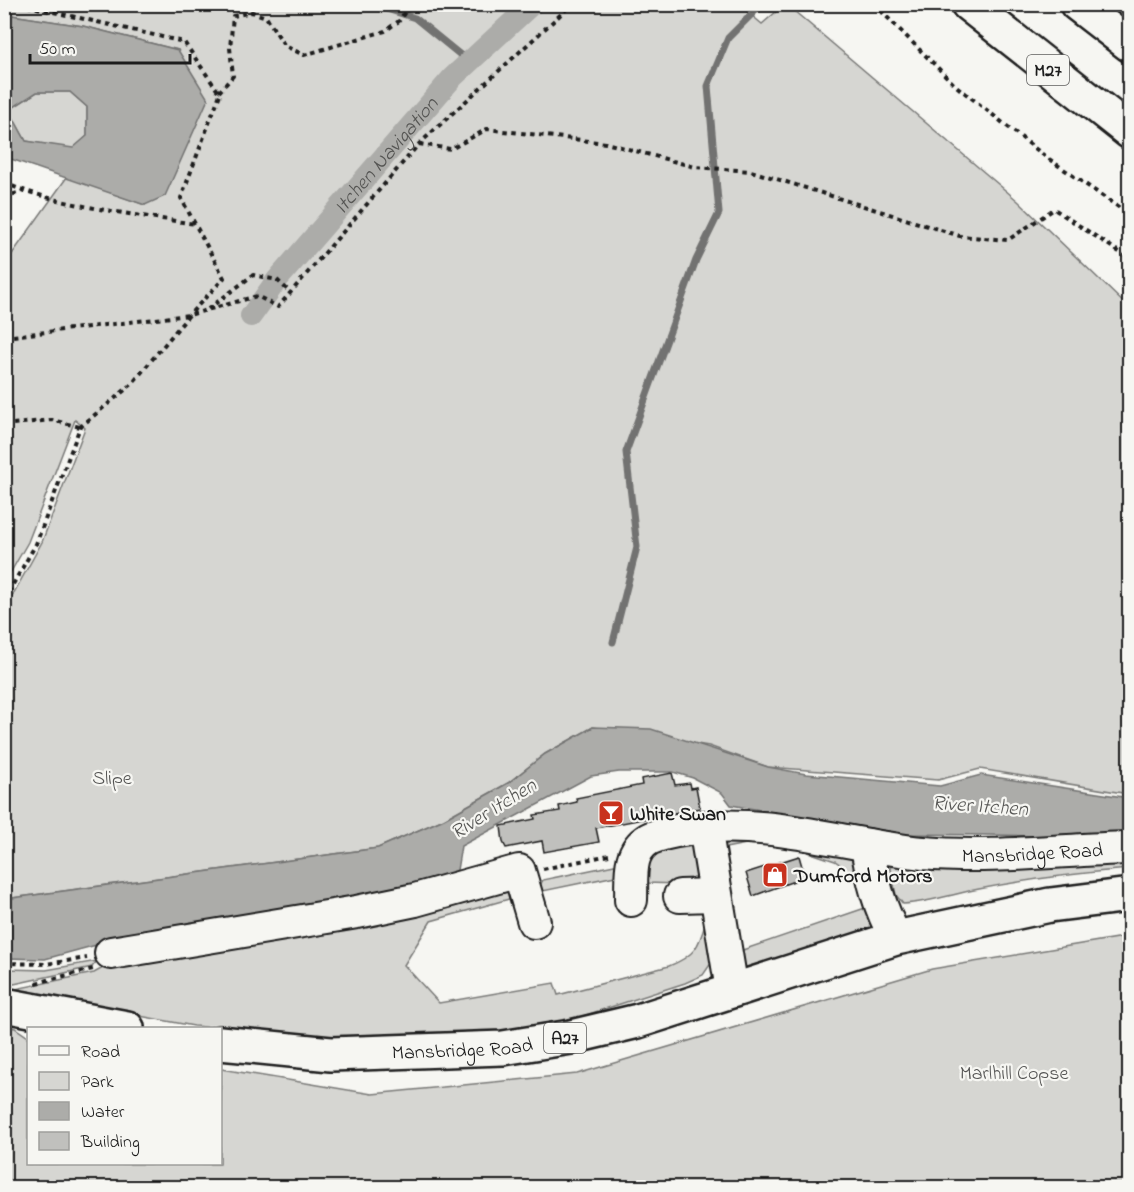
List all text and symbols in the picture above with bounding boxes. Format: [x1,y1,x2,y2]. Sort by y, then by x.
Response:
scale bar [30,27,190,65]
text: 50 m [39,37,76,63]
road number: M27 [1027,55,1069,85]
water label: Itchen Navigation [328,90,447,221]
park label: Slipe [92,765,132,794]
water label: River Itchen [445,771,543,848]
water label: River Itchen [931,789,1030,825]
bar icon: White Swan [596,798,626,828]
place label: White Swan [630,801,726,830]
street label: Mansbridge Road [962,837,1104,872]
shop icon: Dumford Motors [760,860,790,890]
place label: Dumford Motors [793,863,933,892]
road number: A27 [544,1023,586,1053]
legend [27,1027,222,1165]
street label: Mansbridge Road [391,1031,535,1069]
text: Road [81,1040,120,1066]
park label: Marlhill Copse [960,1060,1068,1089]
text: Park [81,1070,114,1096]
text: Water [81,1100,125,1126]
text: Building [80,1130,140,1157]

